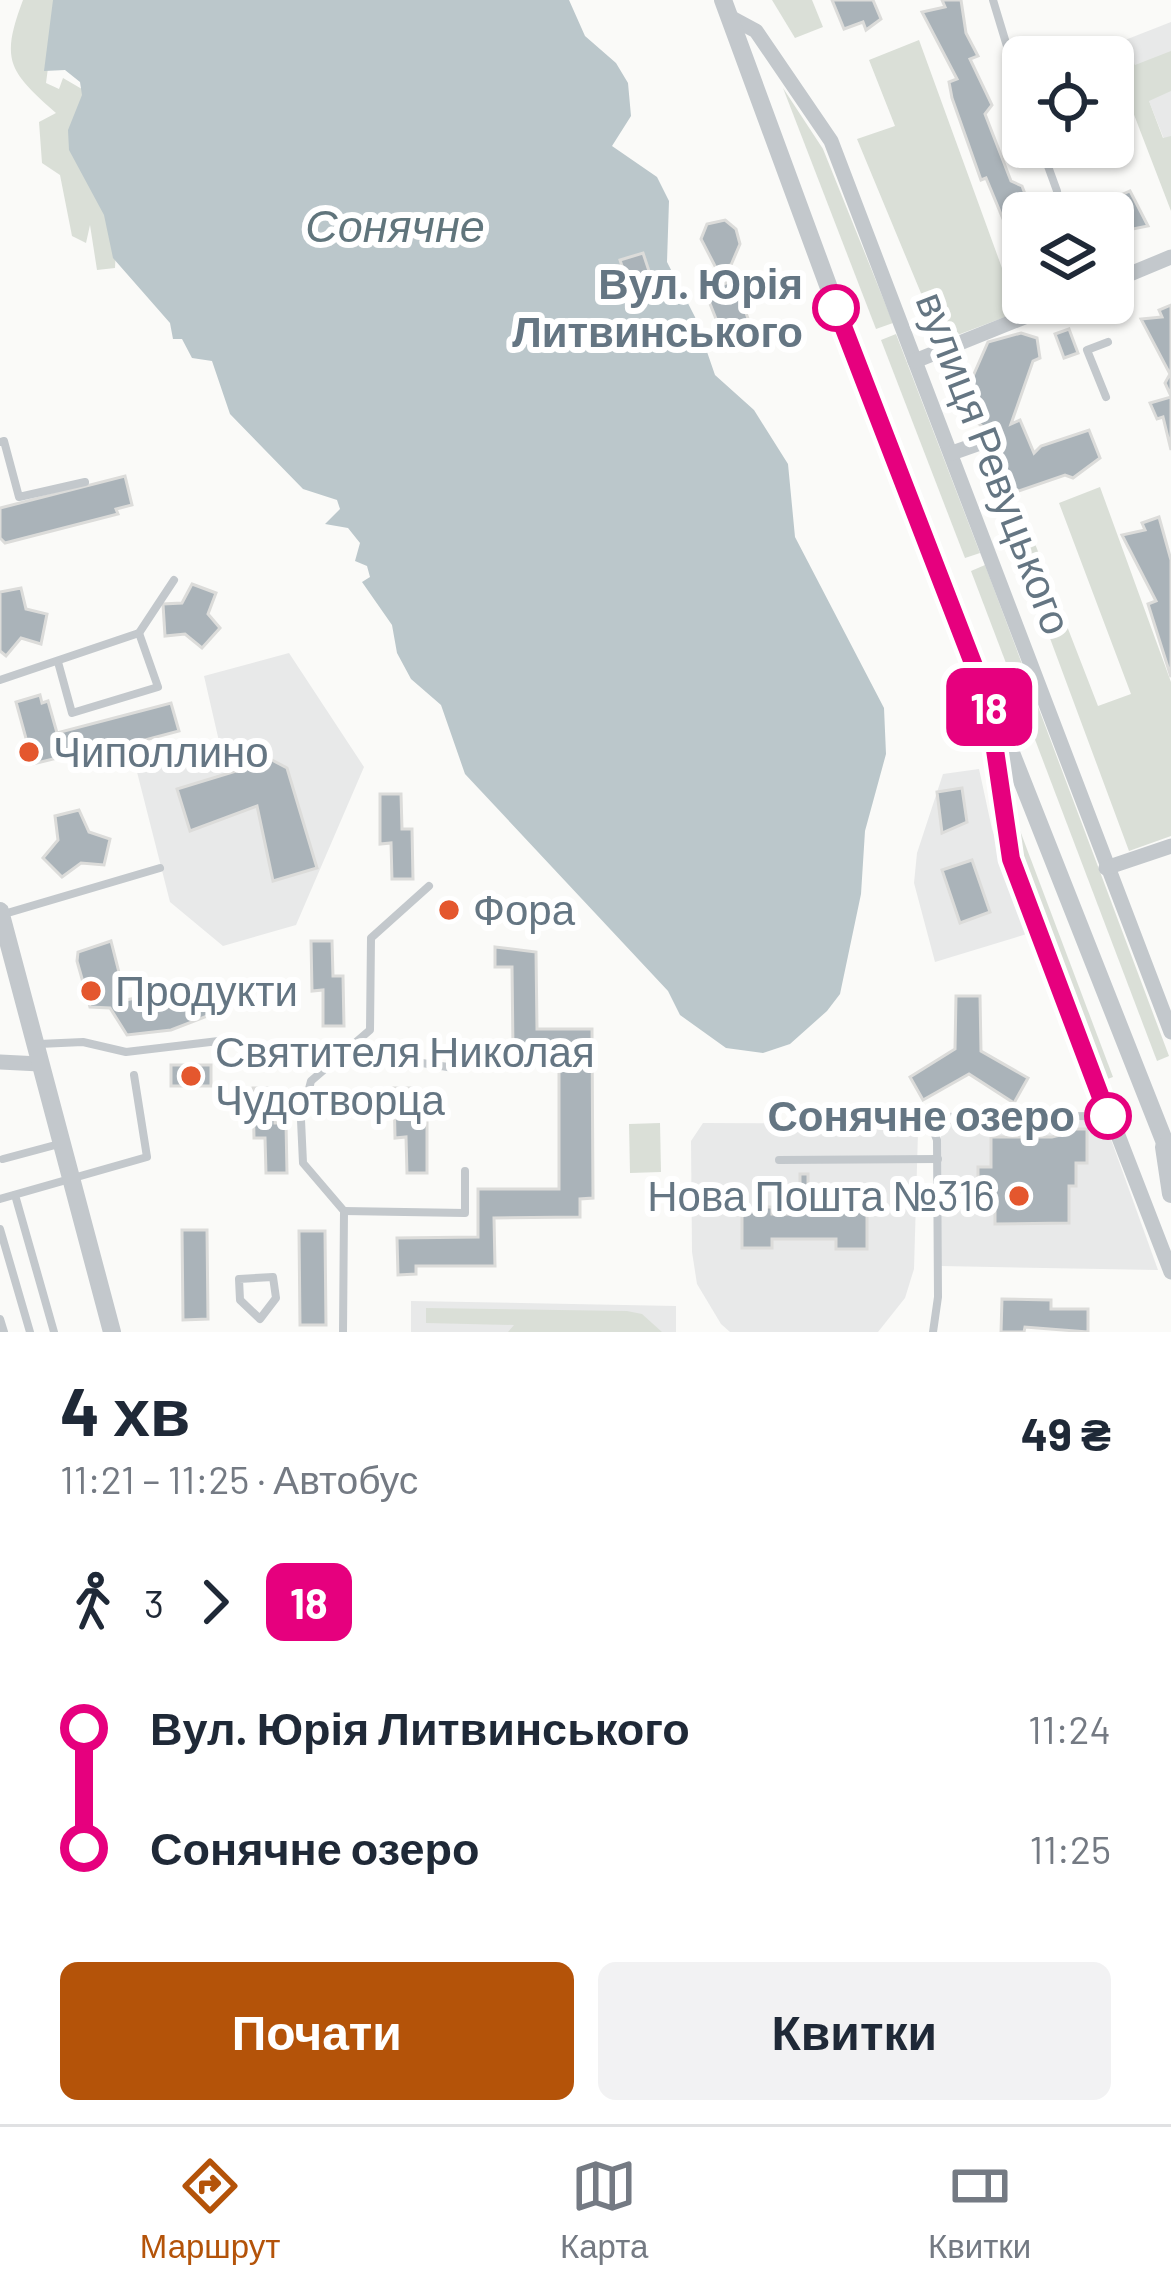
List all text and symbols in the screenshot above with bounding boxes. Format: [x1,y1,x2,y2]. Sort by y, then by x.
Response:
map controls [1002,36,1134,324]
button: locate [1002,36,1134,168]
button: layers [1002,192,1134,324]
water label: Сонячне [305,197,485,251]
place label: Вул. Юрія Литвинського [512,257,803,355]
street label: вулиця Ревуцького [907,284,1084,641]
marker: Вул. Юрія Литвинського [814,286,858,330]
line badge: 18 [935,668,1043,746]
text: 18 [970,682,1008,732]
place label: Чиполлино [53,725,269,775]
marker: Чиполлино [16,739,42,765]
place label: Фора [473,883,576,934]
marker: Фора [436,897,462,923]
place label: Продукти [115,964,298,1015]
marker: Продукти [78,978,104,1004]
place label: Святителя Николая Чудотворца [215,1025,595,1124]
marker: Святителя Николая Чудотворца [178,1063,204,1089]
place label: Сонячне озеро [768,1089,1075,1140]
marker: Сонячне озеро [1086,1094,1130,1138]
place label: Нова Пошта №316 [647,1169,995,1219]
marker: Нова Пошта №316 [1006,1183,1032,1209]
text: 4 хв [60,1370,190,1449]
text: 49 ₴ [1021,1406,1111,1460]
text: 11:21 – 11:25 · Автобус [60,1455,418,1502]
icon: walk [60,1569,126,1635]
icon: forward [182,1569,248,1635]
text: 18 [290,1577,328,1627]
text: 3 [144,1579,164,1626]
text: Вул. Юрія Литвинського [150,1700,690,1754]
text: 11:24 [1028,1705,1111,1752]
text: Сонячне озеро [150,1820,479,1874]
text: 11:25 [1029,1825,1111,1872]
button: Почати [60,1962,574,2100]
button: Квитки [598,1962,1111,2100]
tab: Маршрут [140,2153,280,2266]
tab: Карта [560,2153,648,2266]
tab: Квитки [928,2153,1031,2266]

